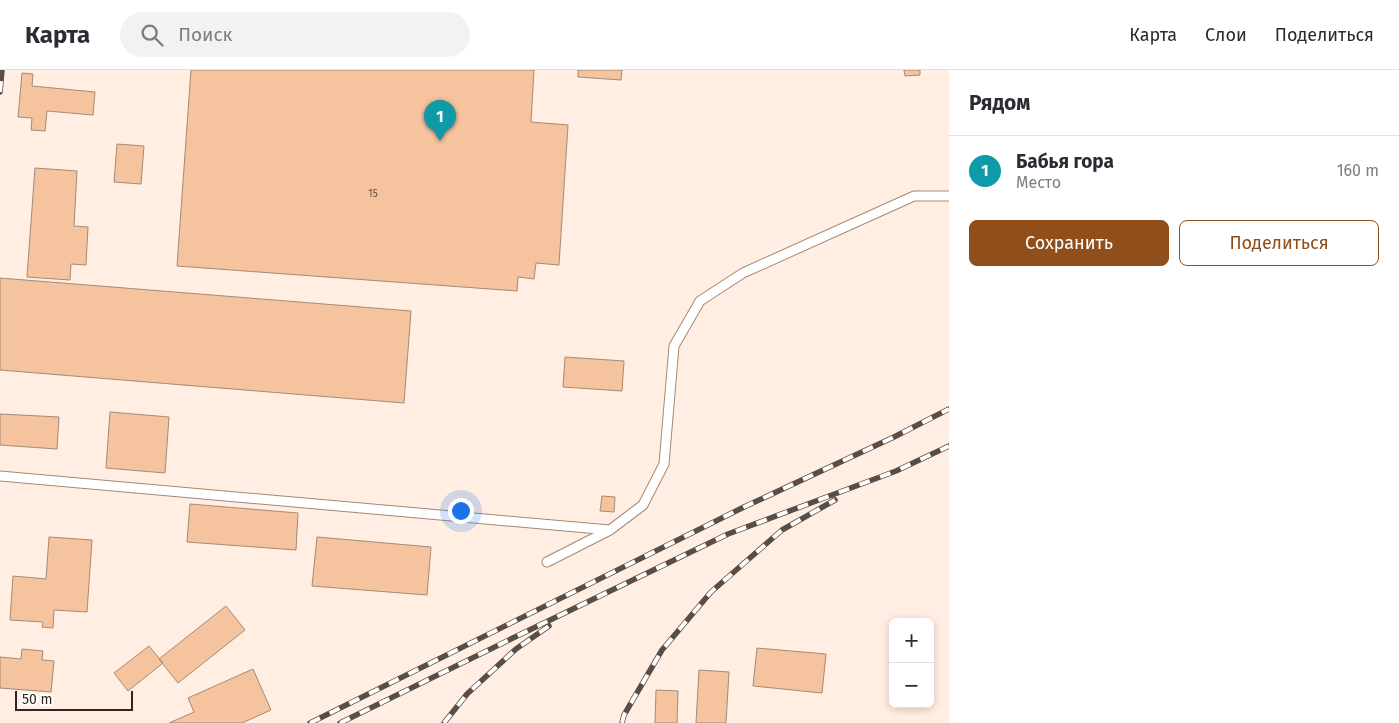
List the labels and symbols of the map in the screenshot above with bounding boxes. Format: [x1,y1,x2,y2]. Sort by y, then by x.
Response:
pin: 1 [424,100,456,141]
house number: 15 [368,188,378,200]
your location [448,498,474,524]
scale bar [15,688,132,711]

